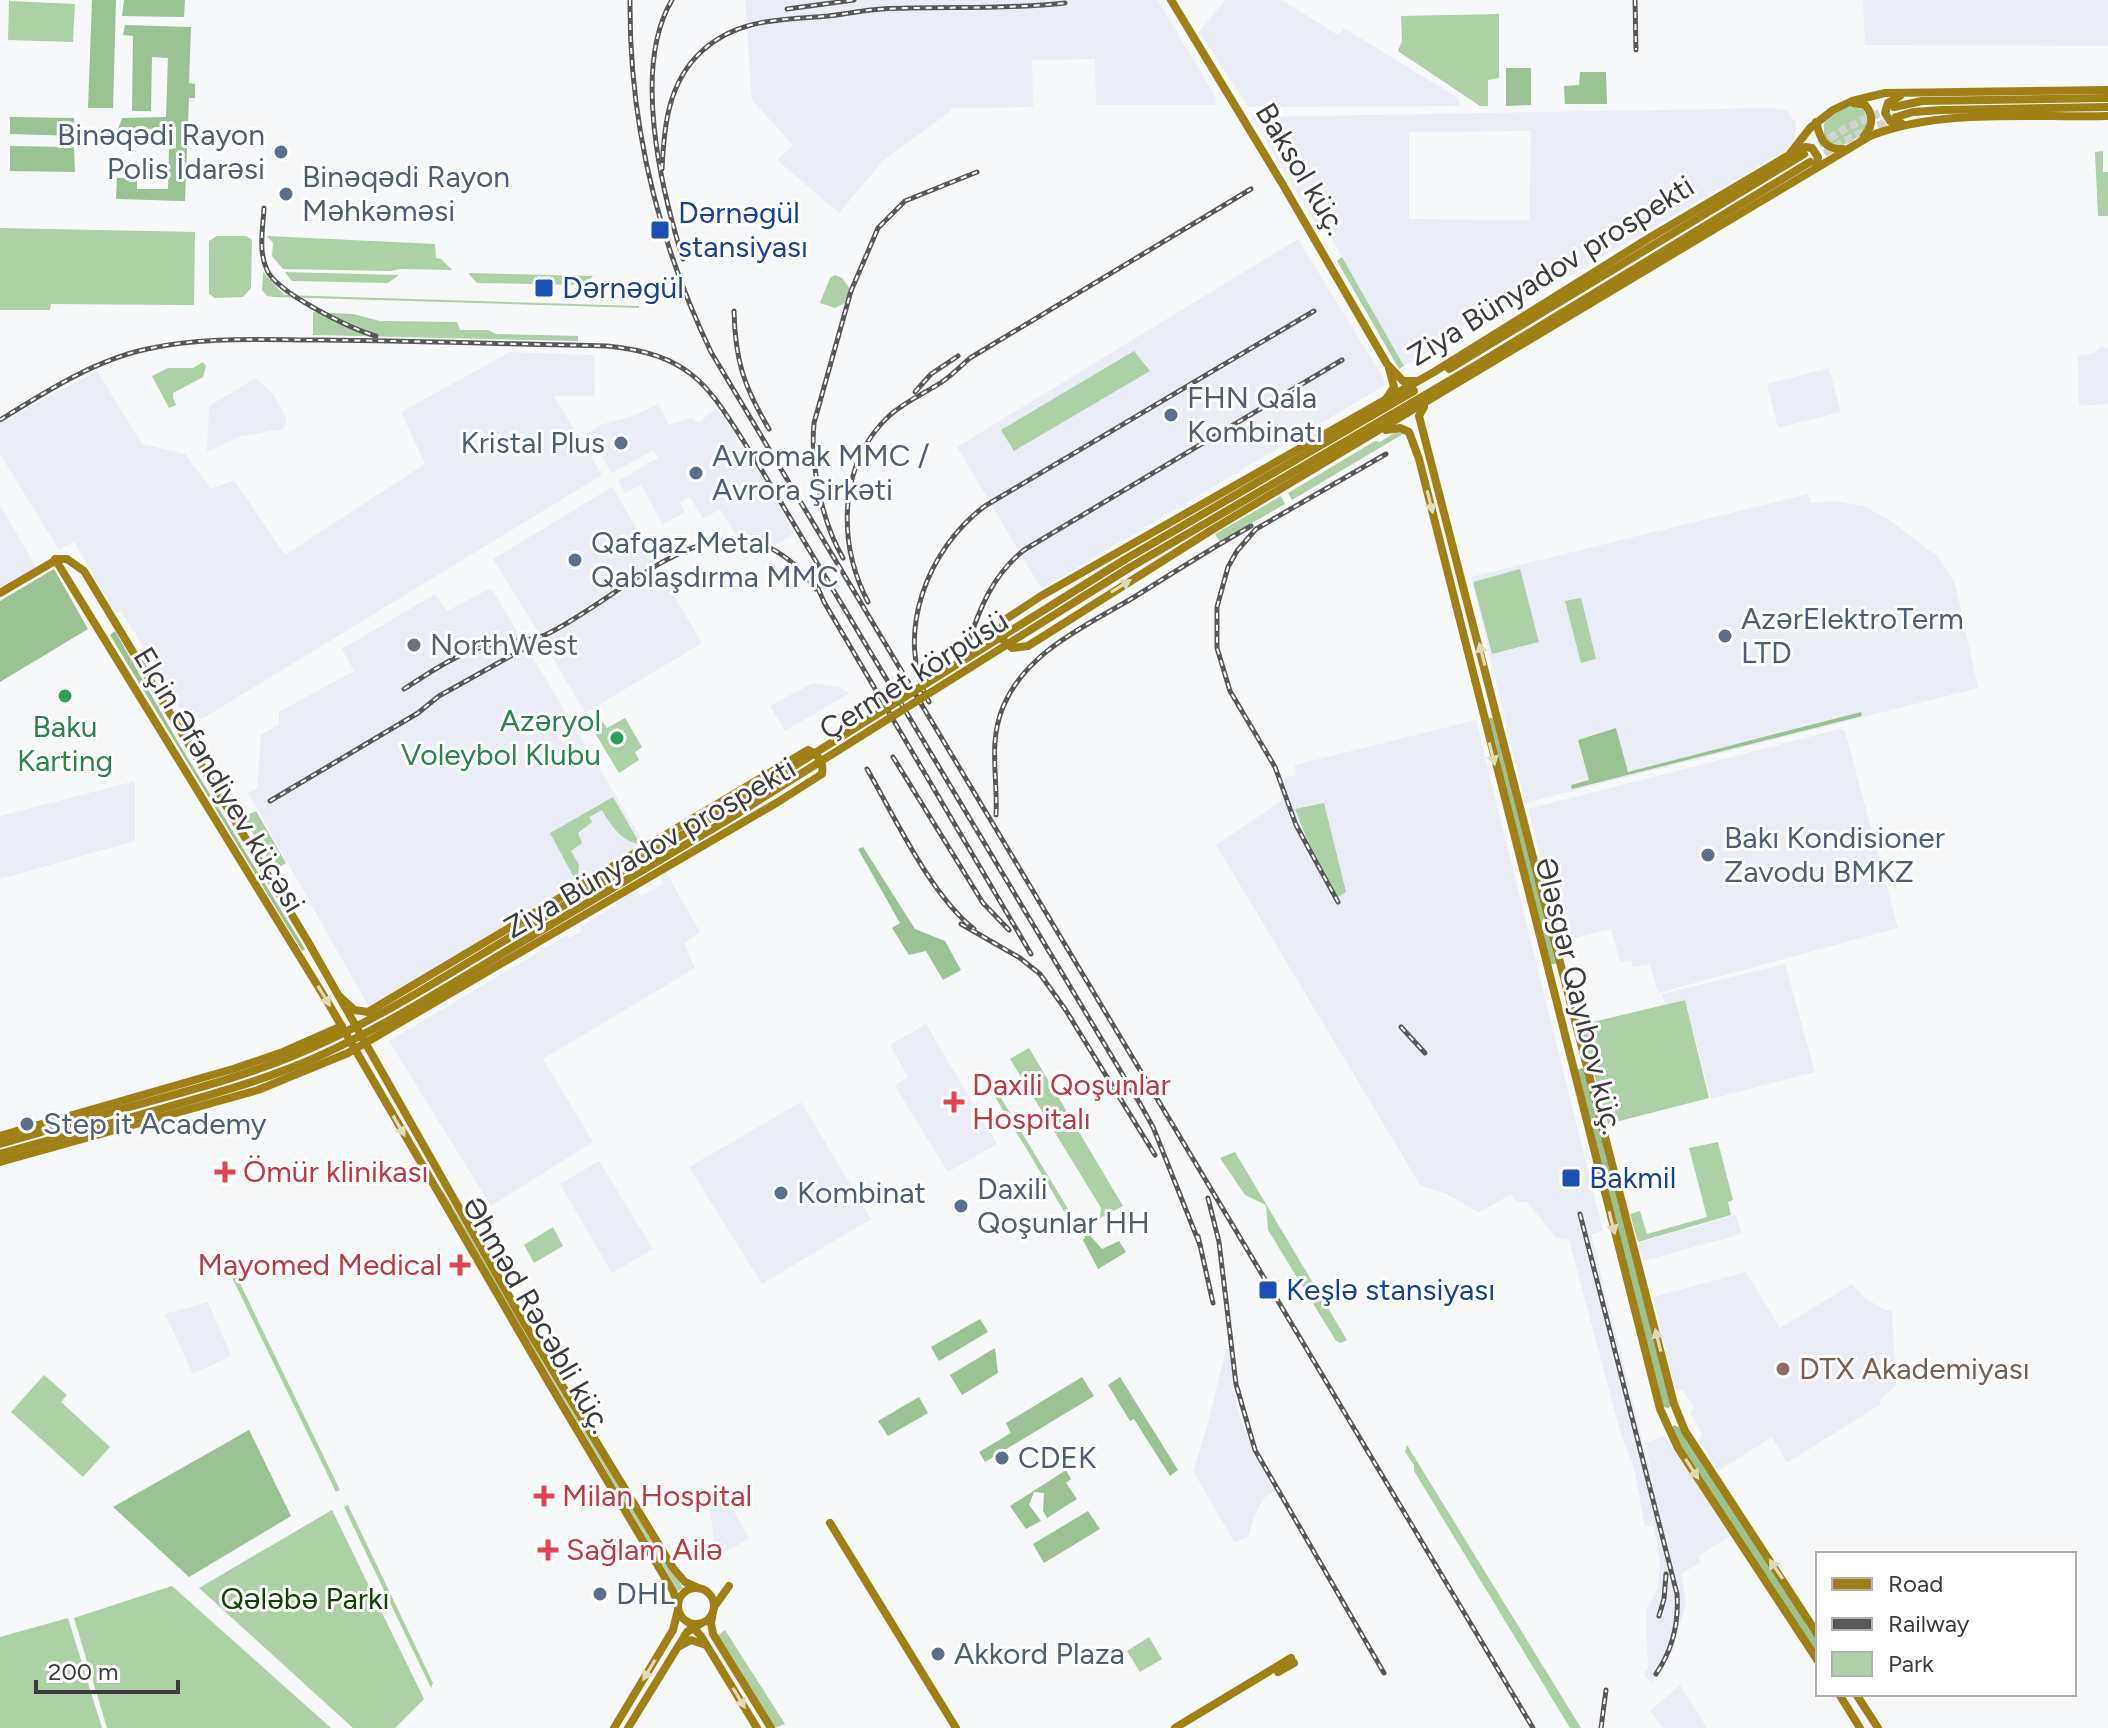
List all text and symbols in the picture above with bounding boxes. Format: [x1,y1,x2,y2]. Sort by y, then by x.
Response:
street label: Baksol küç. [1248,96,1355,241]
place label: Binəqədi Rayon Polis İdarəsi [57,116,265,187]
marker: Binəqədi Rayon Polis İdarəsi [272,143,290,161]
place label: Binəqədi Rayon Məhkəməsi [302,158,510,229]
street label: Ziya Bünyadov prospekti [1401,167,1701,374]
marker: Binəqədi Rayon Məhkəməsi [277,185,295,203]
place label: Dərnəgül stansiyası [678,194,808,265]
marker: Dərnəgül stansiyası [649,219,671,241]
place label: Dərnəgül [562,269,684,306]
marker: Dərnəgül [533,277,555,299]
place label: FHN Qala Kombinatı [1187,379,1323,450]
marker: FHN Qala Kombinatı [1162,406,1180,424]
place label: Kristal Plus [460,424,605,461]
marker: Kristal Plus [612,434,630,452]
place label: Avromak MMC / Avrora Şirkəti [712,437,930,508]
marker: Avromak MMC / Avrora Şirkəti [687,464,705,482]
one-way arrow [1424,489,1437,514]
place label: Qafqaz Metal Qablaşdırma MMC [591,524,839,595]
marker: Qafqaz Metal Qablaşdırma MMC [566,551,584,569]
one-way arrow [1110,579,1132,593]
place label: AzərElektroTerm LTD [1741,600,1964,671]
street label: Çermet körpüsü [812,602,1015,747]
place label: NorthWest [430,626,578,663]
marker: AzərElektroTerm LTD [1716,627,1734,645]
marker: NorthWest [405,636,423,654]
street label: Elçin Əfəndiyev küçəsi [126,640,313,919]
one-way arrow [1476,642,1488,667]
marker: Baku Karting [56,687,74,705]
place label: Azəryol Voleybol Klubu [401,702,601,773]
place label: Baku Karting [17,708,113,779]
marker: Azəryol Voleybol Klubu [608,729,626,747]
one-way arrow [1487,741,1499,766]
street label: Ziya Bünyadov prospekti [497,749,802,946]
place label: Bakı Kondisioner Zavodu BMKZ [1724,819,1945,890]
marker: Bakı Kondisioner Zavodu BMKZ [1699,846,1717,864]
street label: Ələsgər Qayıbov küç. [1527,854,1632,1138]
one-way arrow [317,985,331,1007]
place label: Daxili Qoşunlar Hospitalı [972,1066,1171,1137]
marker: Daxili Qoşunlar Hospitalı [943,1091,965,1113]
place label: Step it Academy [43,1105,267,1142]
one-way arrow [392,1114,406,1137]
marker: Step it Academy [18,1115,36,1133]
place label: Ömür klinikası [243,1153,428,1190]
place label: Bakmil [1589,1159,1676,1196]
marker: Ömür klinikası [214,1161,236,1183]
marker: Bakmil [1560,1167,1582,1189]
place label: Daxili Qoşunlar HH [977,1170,1150,1241]
place label: Kombinat [797,1174,926,1211]
marker: Kombinat [772,1184,790,1202]
street label: Əhməd Rəcəbli küç. [455,1190,620,1440]
marker: Daxili Qoşunlar HH [952,1197,970,1215]
one-way arrow [1606,1211,1618,1236]
place label: Mayomed Medical [197,1246,442,1283]
marker: Mayomed Medical [449,1254,471,1276]
place label: Keşlə stansiyası [1286,1271,1495,1308]
marker: Keşlə stansiyası [1257,1279,1279,1301]
one-way arrow [1652,1328,1664,1353]
place label: DTX Akademiyası [1799,1350,2030,1387]
marker: DTX Akademiyası [1774,1360,1792,1378]
place label: CDEK [1018,1439,1097,1476]
marker: CDEK [993,1449,1011,1467]
one-way arrow [1684,1458,1699,1479]
place label: Milan Hospital [562,1477,752,1514]
marker: Milan Hospital [533,1485,555,1507]
place label: Sağlam Ailə [566,1531,723,1568]
marker: Sağlam Ailə [537,1539,559,1561]
legend [1816,1552,2076,1696]
one-way arrow [1769,1558,1783,1580]
text: Road [1888,1569,1943,1598]
place label: DHL [616,1575,675,1612]
park label: Qələbə Parkı [220,1580,390,1617]
marker: DHL [591,1585,609,1603]
text: Railway [1888,1609,1970,1638]
place label: Akkord Plaza [954,1635,1125,1672]
scale bar [36,1644,178,1694]
marker: Akkord Plaza [929,1645,947,1663]
text: Park [1888,1649,1934,1678]
text: 200 m [48,1657,119,1686]
one-way arrow [642,1659,656,1681]
one-way arrow [732,1687,746,1709]

